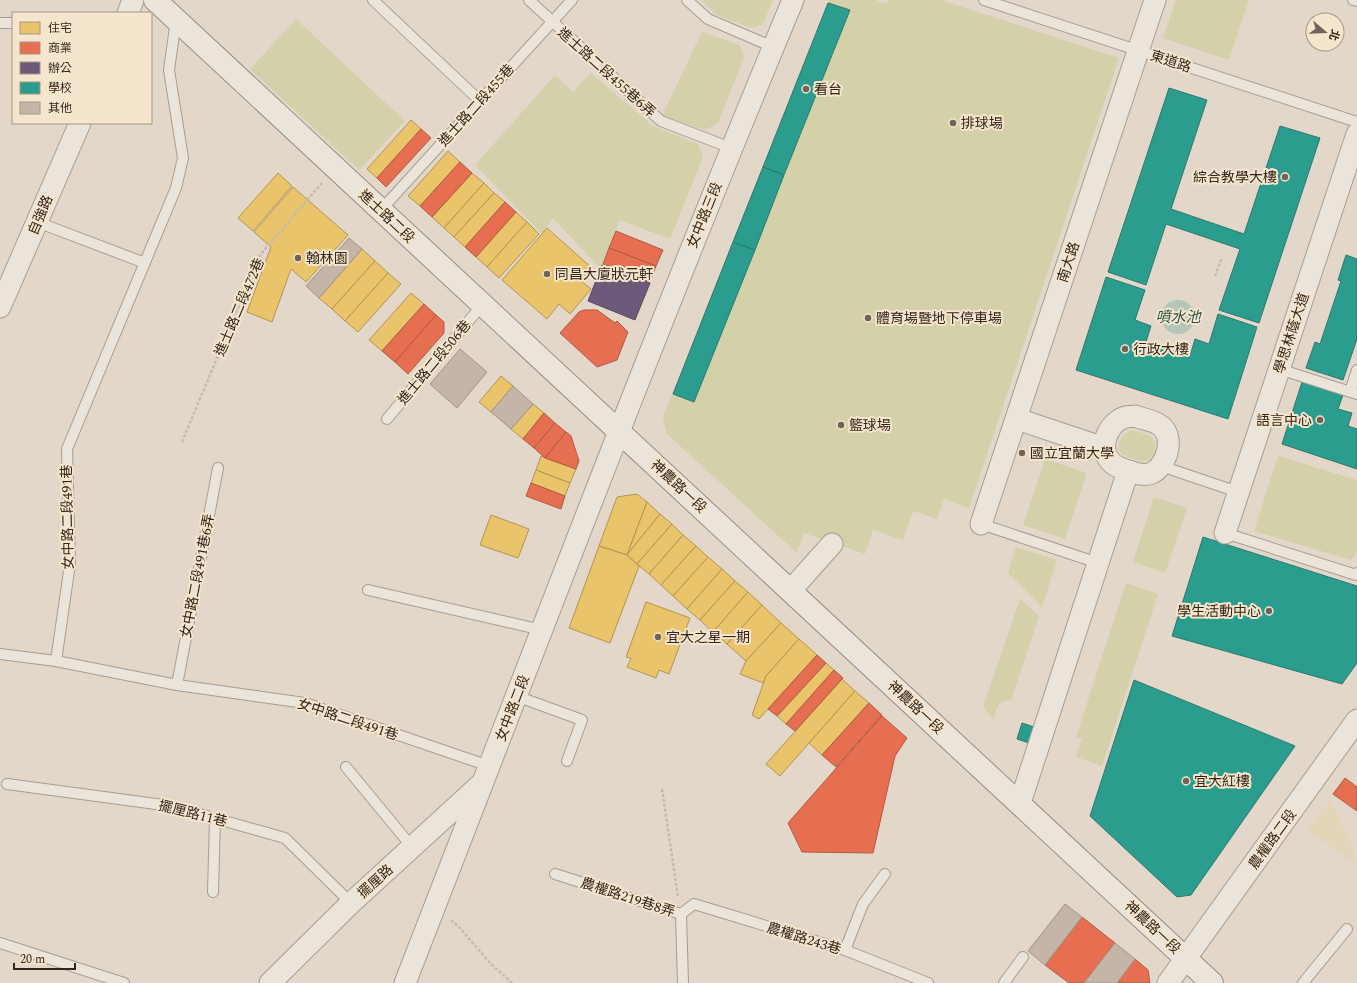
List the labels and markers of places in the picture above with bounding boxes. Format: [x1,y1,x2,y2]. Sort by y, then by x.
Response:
place label: 看台 [814,79,842,100]
marker: 看台 [801,84,811,94]
place label: 排球場 [961,113,1003,134]
marker: 排球場 [948,118,958,128]
place label: 綜合教學大樓 [1193,167,1277,188]
marker: 綜合教學大樓 [1280,172,1290,182]
place label: 翰林園 [306,248,348,269]
marker: 翰林園 [293,253,303,263]
place label: 同昌大廈狀元軒 [555,264,653,285]
marker: 同昌大廈狀元軒 [542,269,552,279]
place label: 體育場暨地下停車場 [876,308,1002,329]
marker: 體育場暨地下停車場 [863,313,873,323]
place label: 行政大樓 [1133,339,1189,360]
marker: 行政大樓 [1120,344,1130,354]
place label: 語言中心 [1256,410,1312,431]
place label: 籃球場 [849,415,891,436]
marker: 語言中心 [1315,415,1325,425]
marker: 籃球場 [836,420,846,430]
place label: 國立宜蘭大學 [1030,443,1114,464]
marker: 國立宜蘭大學 [1017,448,1027,458]
place label: 學生活動中心 [1177,601,1261,622]
marker: 學生活動中心 [1264,606,1274,616]
place label: 宜大之星一期 [666,627,750,648]
marker: 宜大之星一期 [653,632,663,642]
place label: 宜大紅樓 [1194,771,1250,792]
marker: 宜大紅樓 [1181,776,1191,786]

